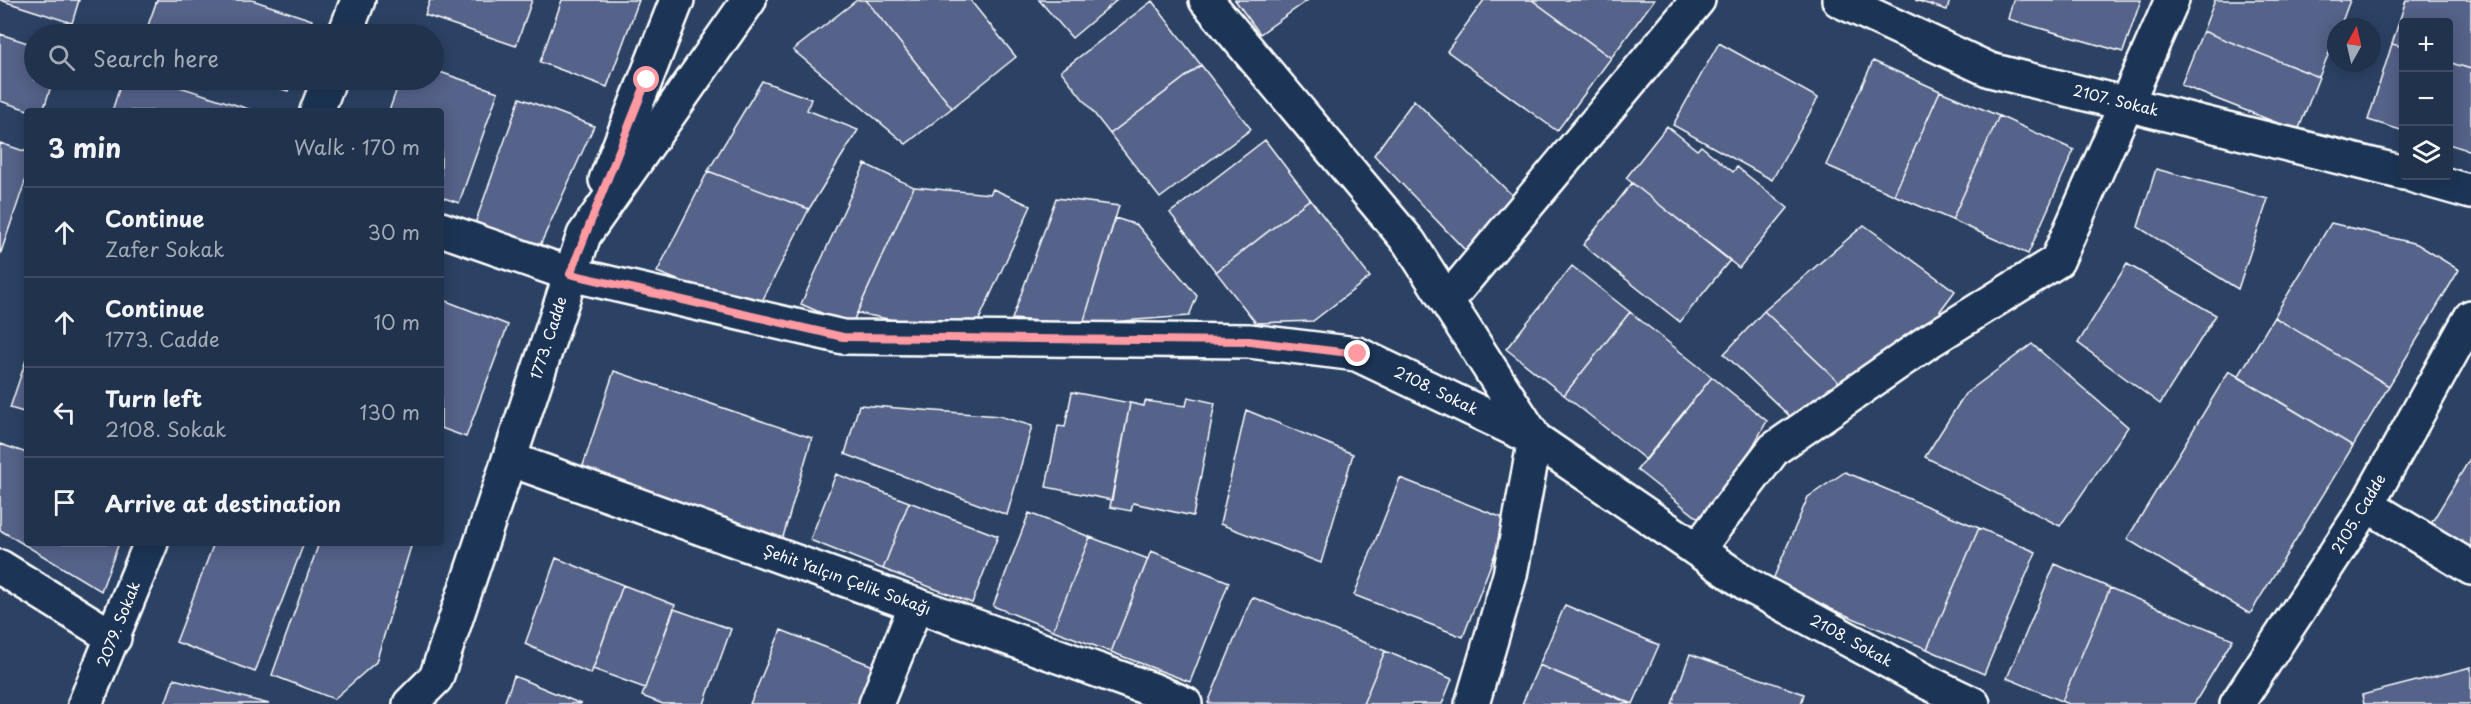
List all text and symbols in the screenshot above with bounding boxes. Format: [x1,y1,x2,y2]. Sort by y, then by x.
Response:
north arrow [2327,18,2381,72]
map controls [2399,18,2453,180]
button: + [2399,18,2453,72]
search box [24,24,444,90]
icon: search [45,41,78,74]
text: Search here [93,41,219,74]
route start [633,66,659,92]
button: − [2399,72,2453,126]
street label: 2107. Sokak [2071,78,2162,121]
button: layers [2399,126,2453,180]
text: 3 min [48,128,121,167]
text: Walk · 170 m [294,132,420,162]
text: Continue [105,201,204,234]
icon: ahead [48,216,81,249]
text: 30 m [367,217,420,247]
text: Zafer Sokak [105,234,225,264]
text: Continue [105,291,204,324]
street label: 1773. Cadde [523,293,572,382]
icon: ahead [48,306,81,339]
text: 10 m [373,307,420,337]
text: 1773. Cadde [105,324,220,354]
route end [1344,340,1370,366]
street label: 2108. Sokak [1391,359,1483,420]
text: Turn left [105,381,202,414]
icon: left [48,396,81,429]
text: 130 m [360,397,420,427]
text: 2108. Sokak [105,414,227,444]
street label: 2105. Cadde [2325,469,2391,558]
icon: arrive [48,486,81,519]
text: Arrive at destination [105,486,341,519]
street label: Şehit Yalçın Çelik Sokağı [761,538,934,620]
street label: 2079. Sokak [90,577,145,670]
street label: 2108. Sokak [1806,608,1897,672]

